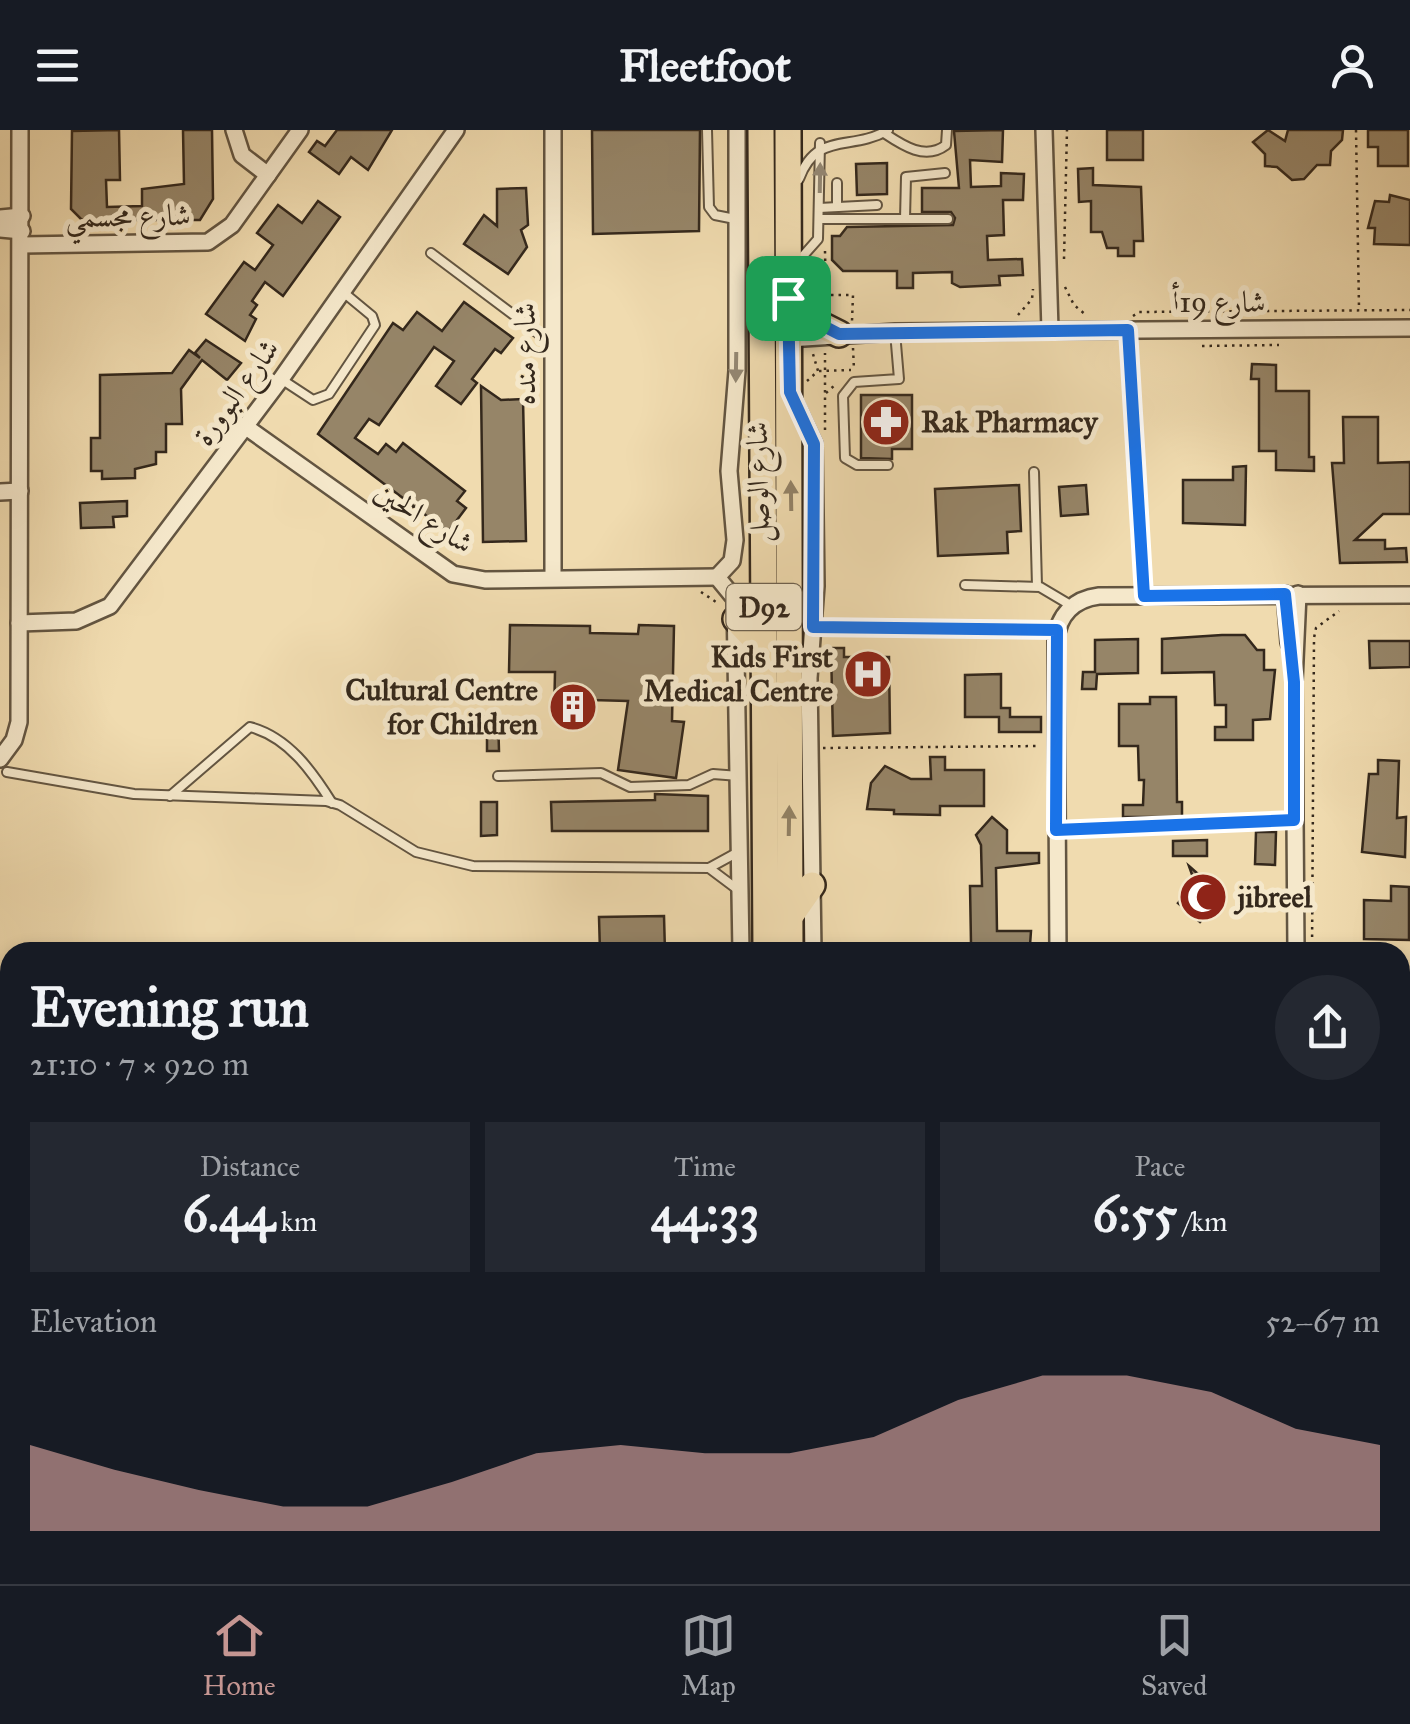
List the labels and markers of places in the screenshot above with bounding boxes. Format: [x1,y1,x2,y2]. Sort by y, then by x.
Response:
pin [746,256,831,341]
pharmacy icon: Rak Pharmacy [860,396,912,448]
place label: Rak Pharmacy [921,404,1098,440]
place label: Kids First Medical Centre [644,639,834,709]
hospital icon: Kids First Medical Centre [842,648,894,700]
place label: Cultural Centre for Children [345,672,539,742]
building icon: Cultural Centre for Children [547,681,599,733]
mosque icon: jibreel [1177,871,1229,923]
place label: jibreel [1233,879,1313,915]

